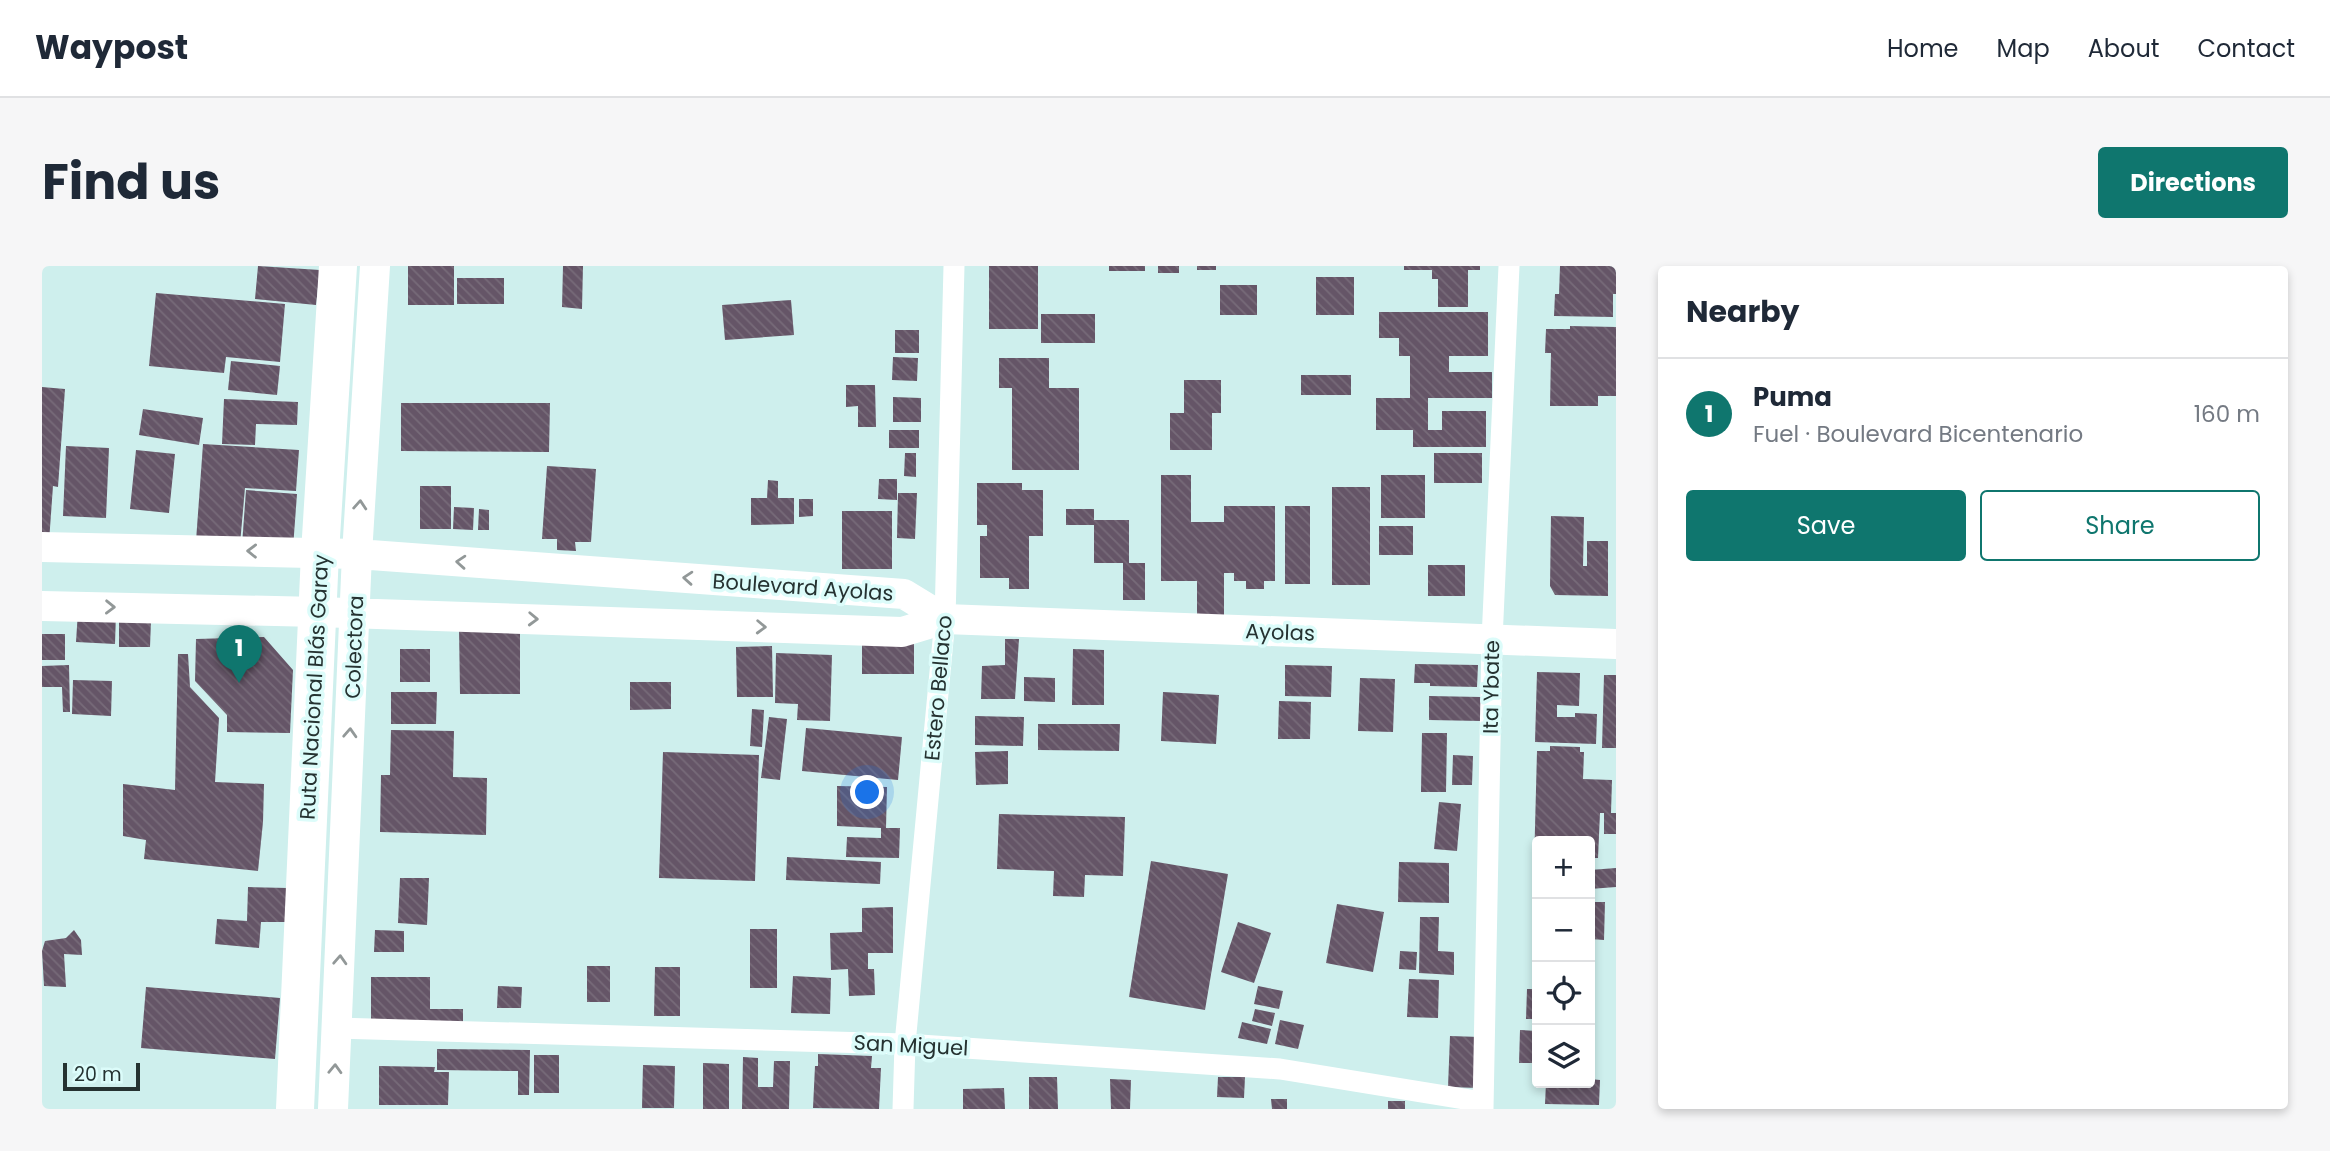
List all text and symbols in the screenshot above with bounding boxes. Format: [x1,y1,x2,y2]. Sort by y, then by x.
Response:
text: Waypost [35,24,188,71]
text: Home [1887,32,1959,65]
text: Map [1997,32,2050,65]
text: About [2088,32,2159,65]
text: Contact [2197,32,2295,65]
button: Directions [2098,147,2288,218]
text: Find us [42,148,220,216]
text: Nearby [1686,290,1800,333]
text: Puma [1753,379,1832,415]
text: 1 [1705,398,1713,430]
text: 160 m [2194,398,2260,430]
text: Fuel · Boulevard Bicentenario [1753,418,2083,450]
button: Save [1686,490,1966,561]
button: Share [1980,490,2260,561]
one-way arrow [353,500,368,511]
one-way arrow [246,544,257,559]
street label: Ruta Nacional Blás Garay [293,553,335,820]
one-way arrow [456,555,467,570]
street label: Boulevard Ayolas [712,566,894,608]
one-way arrow [682,571,693,586]
street label: Colectora [338,595,370,699]
one-way arrow [105,600,116,615]
one-way arrow [528,612,539,627]
street label: Estero Bellaco [917,614,959,762]
street label: Ayolas [1245,616,1315,648]
one-way arrow [755,619,766,634]
pin: 1 [216,625,262,683]
street label: Ita Ybate [1476,640,1506,734]
one-way arrow [343,727,358,738]
your location [850,775,884,809]
map controls [1532,836,1595,1088]
button: + [1532,836,1595,899]
button: − [1532,899,1595,962]
one-way arrow [332,954,347,965]
button: locate [1532,962,1595,1025]
button: layers [1532,1025,1595,1088]
street label: San Miguel [853,1028,969,1062]
scale bar [63,1060,140,1092]
text: 20 m [74,1061,122,1088]
one-way arrow [327,1063,342,1074]

